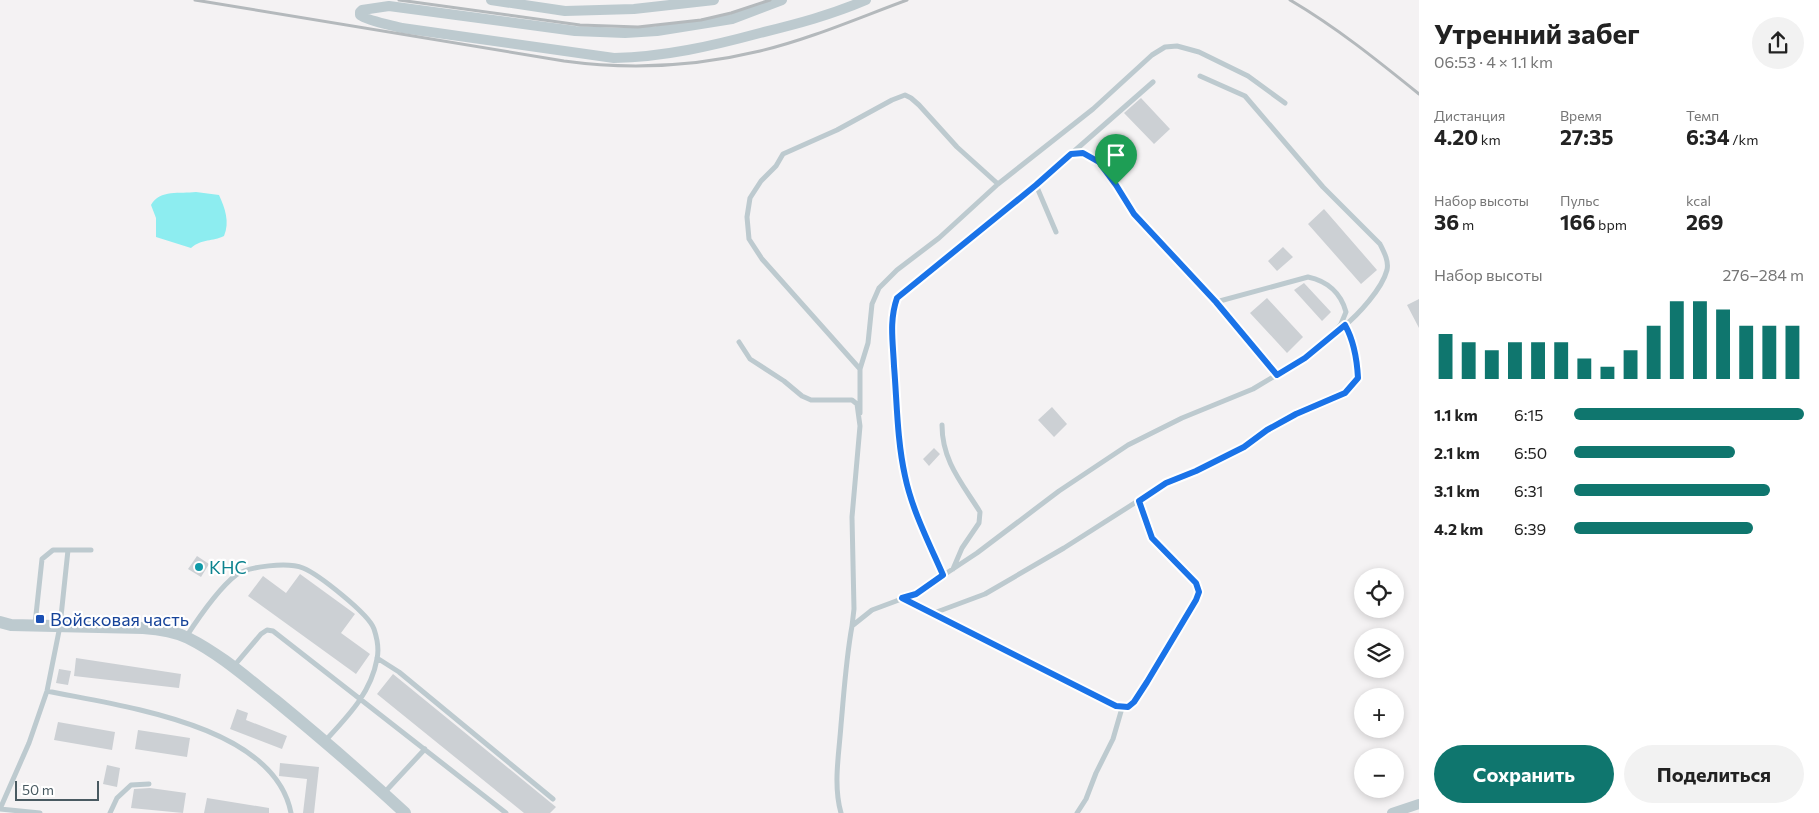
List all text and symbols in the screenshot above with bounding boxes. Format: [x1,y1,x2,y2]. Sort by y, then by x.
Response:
text: Утренний забег [1434,16,1640,50]
button: share [1752,17,1804,69]
text: 06:53 · 4 × 1.1 km [1434,52,1553,71]
text: Дистанция [1434,107,1505,124]
text: Время [1560,107,1602,124]
text: Темп [1686,107,1719,124]
text: 4.20 [1434,124,1478,149]
text: 27:35 [1560,124,1613,149]
text: 6:34 [1686,124,1730,149]
text: km [1478,131,1501,148]
text: /km [1730,131,1758,148]
pin [1095,134,1137,185]
icon: arrive [1102,141,1130,169]
text: Набор высоты [1434,192,1529,209]
text: Пульс [1560,192,1599,209]
text: kcal [1686,192,1711,209]
text: 36 [1434,209,1459,234]
text: 166 [1560,209,1595,234]
text: 269 [1686,209,1723,234]
text: m [1459,216,1474,233]
text: bpm [1595,216,1627,233]
text: Набор высоты [1434,265,1543,284]
text: 276–284 m [1722,265,1804,284]
text: 1.1 km [1434,405,1478,424]
text: 6:15 [1514,405,1544,424]
text: 2.1 km [1434,443,1480,462]
text: 6:50 [1514,443,1547,462]
text: 3.1 km [1434,481,1480,500]
text: 6:31 [1514,481,1543,500]
text: 4.2 km [1434,519,1483,538]
text: 6:39 [1514,519,1546,538]
place label: КНС [209,556,247,578]
marker: КНС [193,561,205,573]
map controls [1354,568,1404,798]
button: locate [1354,568,1404,618]
place label: Войсковая часть [50,608,189,630]
marker: Войсковая часть [34,613,46,625]
button: layers [1354,628,1404,678]
button: + [1354,688,1404,738]
button: Сохранить [1434,745,1614,803]
button: Поделиться [1624,745,1804,803]
button: − [1354,748,1404,798]
scale bar [15,778,99,801]
text: 50 m [22,781,54,798]

